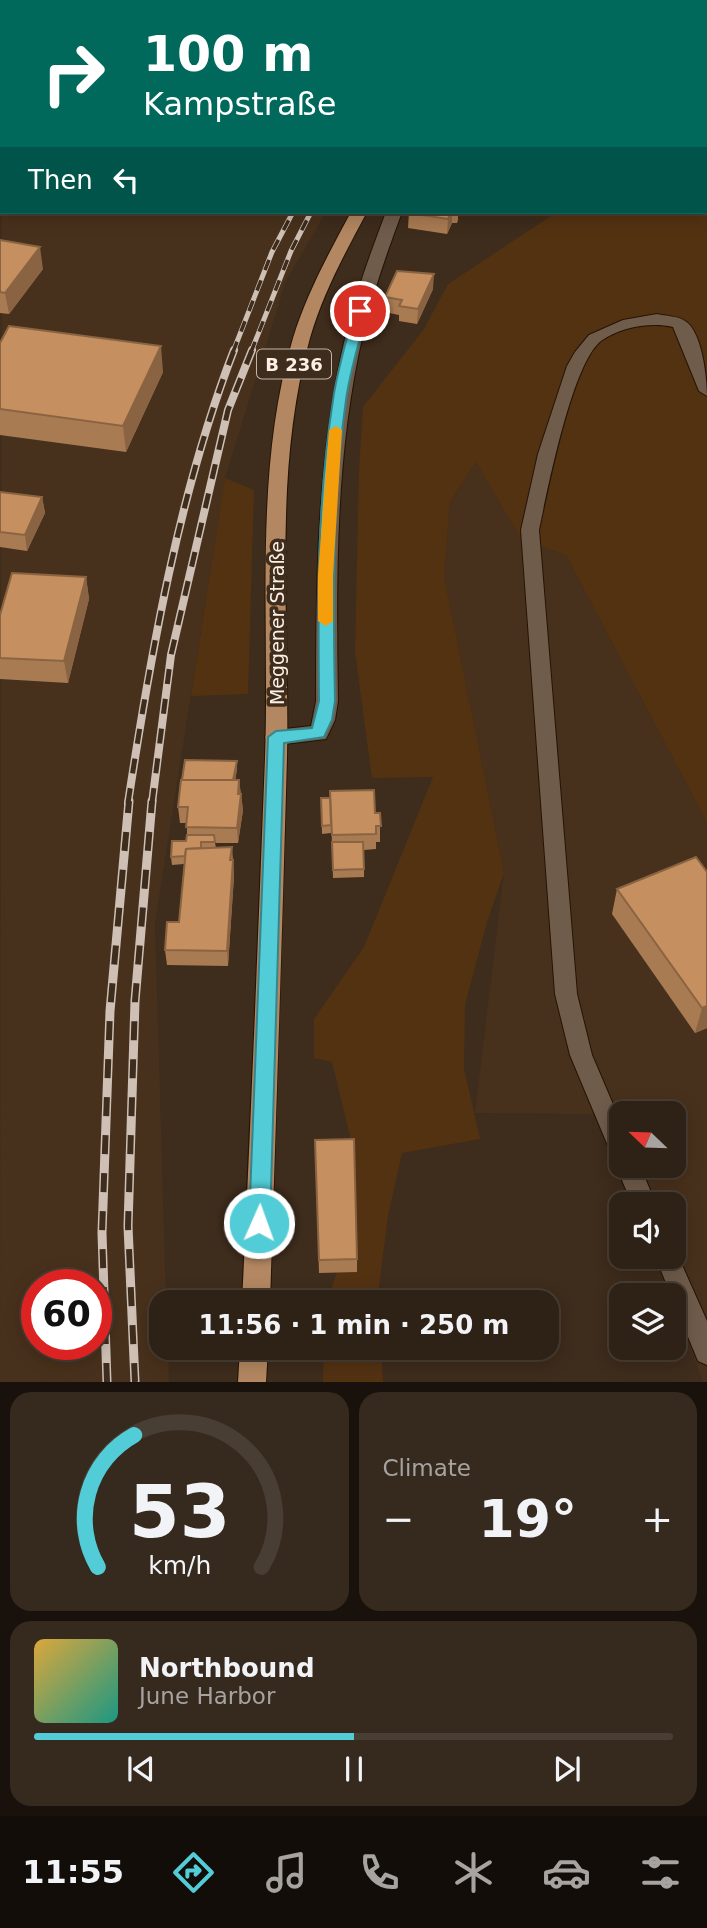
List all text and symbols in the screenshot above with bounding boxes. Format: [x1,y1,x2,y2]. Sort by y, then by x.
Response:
text: 100 m [143,26,313,83]
icon: right [28,28,119,119]
text: Kampstraße [143,85,336,123]
icon: left [107,161,145,199]
text: Then [28,165,93,195]
pin [330,281,390,341]
icon: arrive [341,292,379,330]
road number: B 236 [257,350,331,378]
street label: Meggener Straße [266,541,288,705]
north arrow [609,1101,686,1178]
map controls [609,1101,686,1360]
position arrow [222,1186,296,1260]
button: sound [609,1192,686,1269]
speed limit sign: 60 [21,1269,112,1360]
button: layers [609,1283,686,1360]
text: 11:56 · 1 min · 250 m [199,1310,509,1340]
text: Climate [383,1455,471,1481]
text: 53 [129,1470,230,1555]
text: 19° [479,1489,577,1549]
text: − [383,1497,414,1541]
text: + [641,1497,673,1541]
text: km/h [148,1551,211,1580]
text: Northbound [139,1653,315,1683]
text: June Harbor [139,1683,275,1709]
icon: previous [122,1750,160,1788]
icon: pause [335,1750,373,1788]
icon: next [548,1750,586,1788]
icon: directions [169,1848,218,1897]
icon: music [262,1848,311,1897]
icon: phone [355,1848,404,1897]
icon: climate [449,1848,498,1897]
icon: car [542,1848,591,1897]
icon: filters [636,1848,685,1897]
text: 11:55 [22,1853,124,1891]

